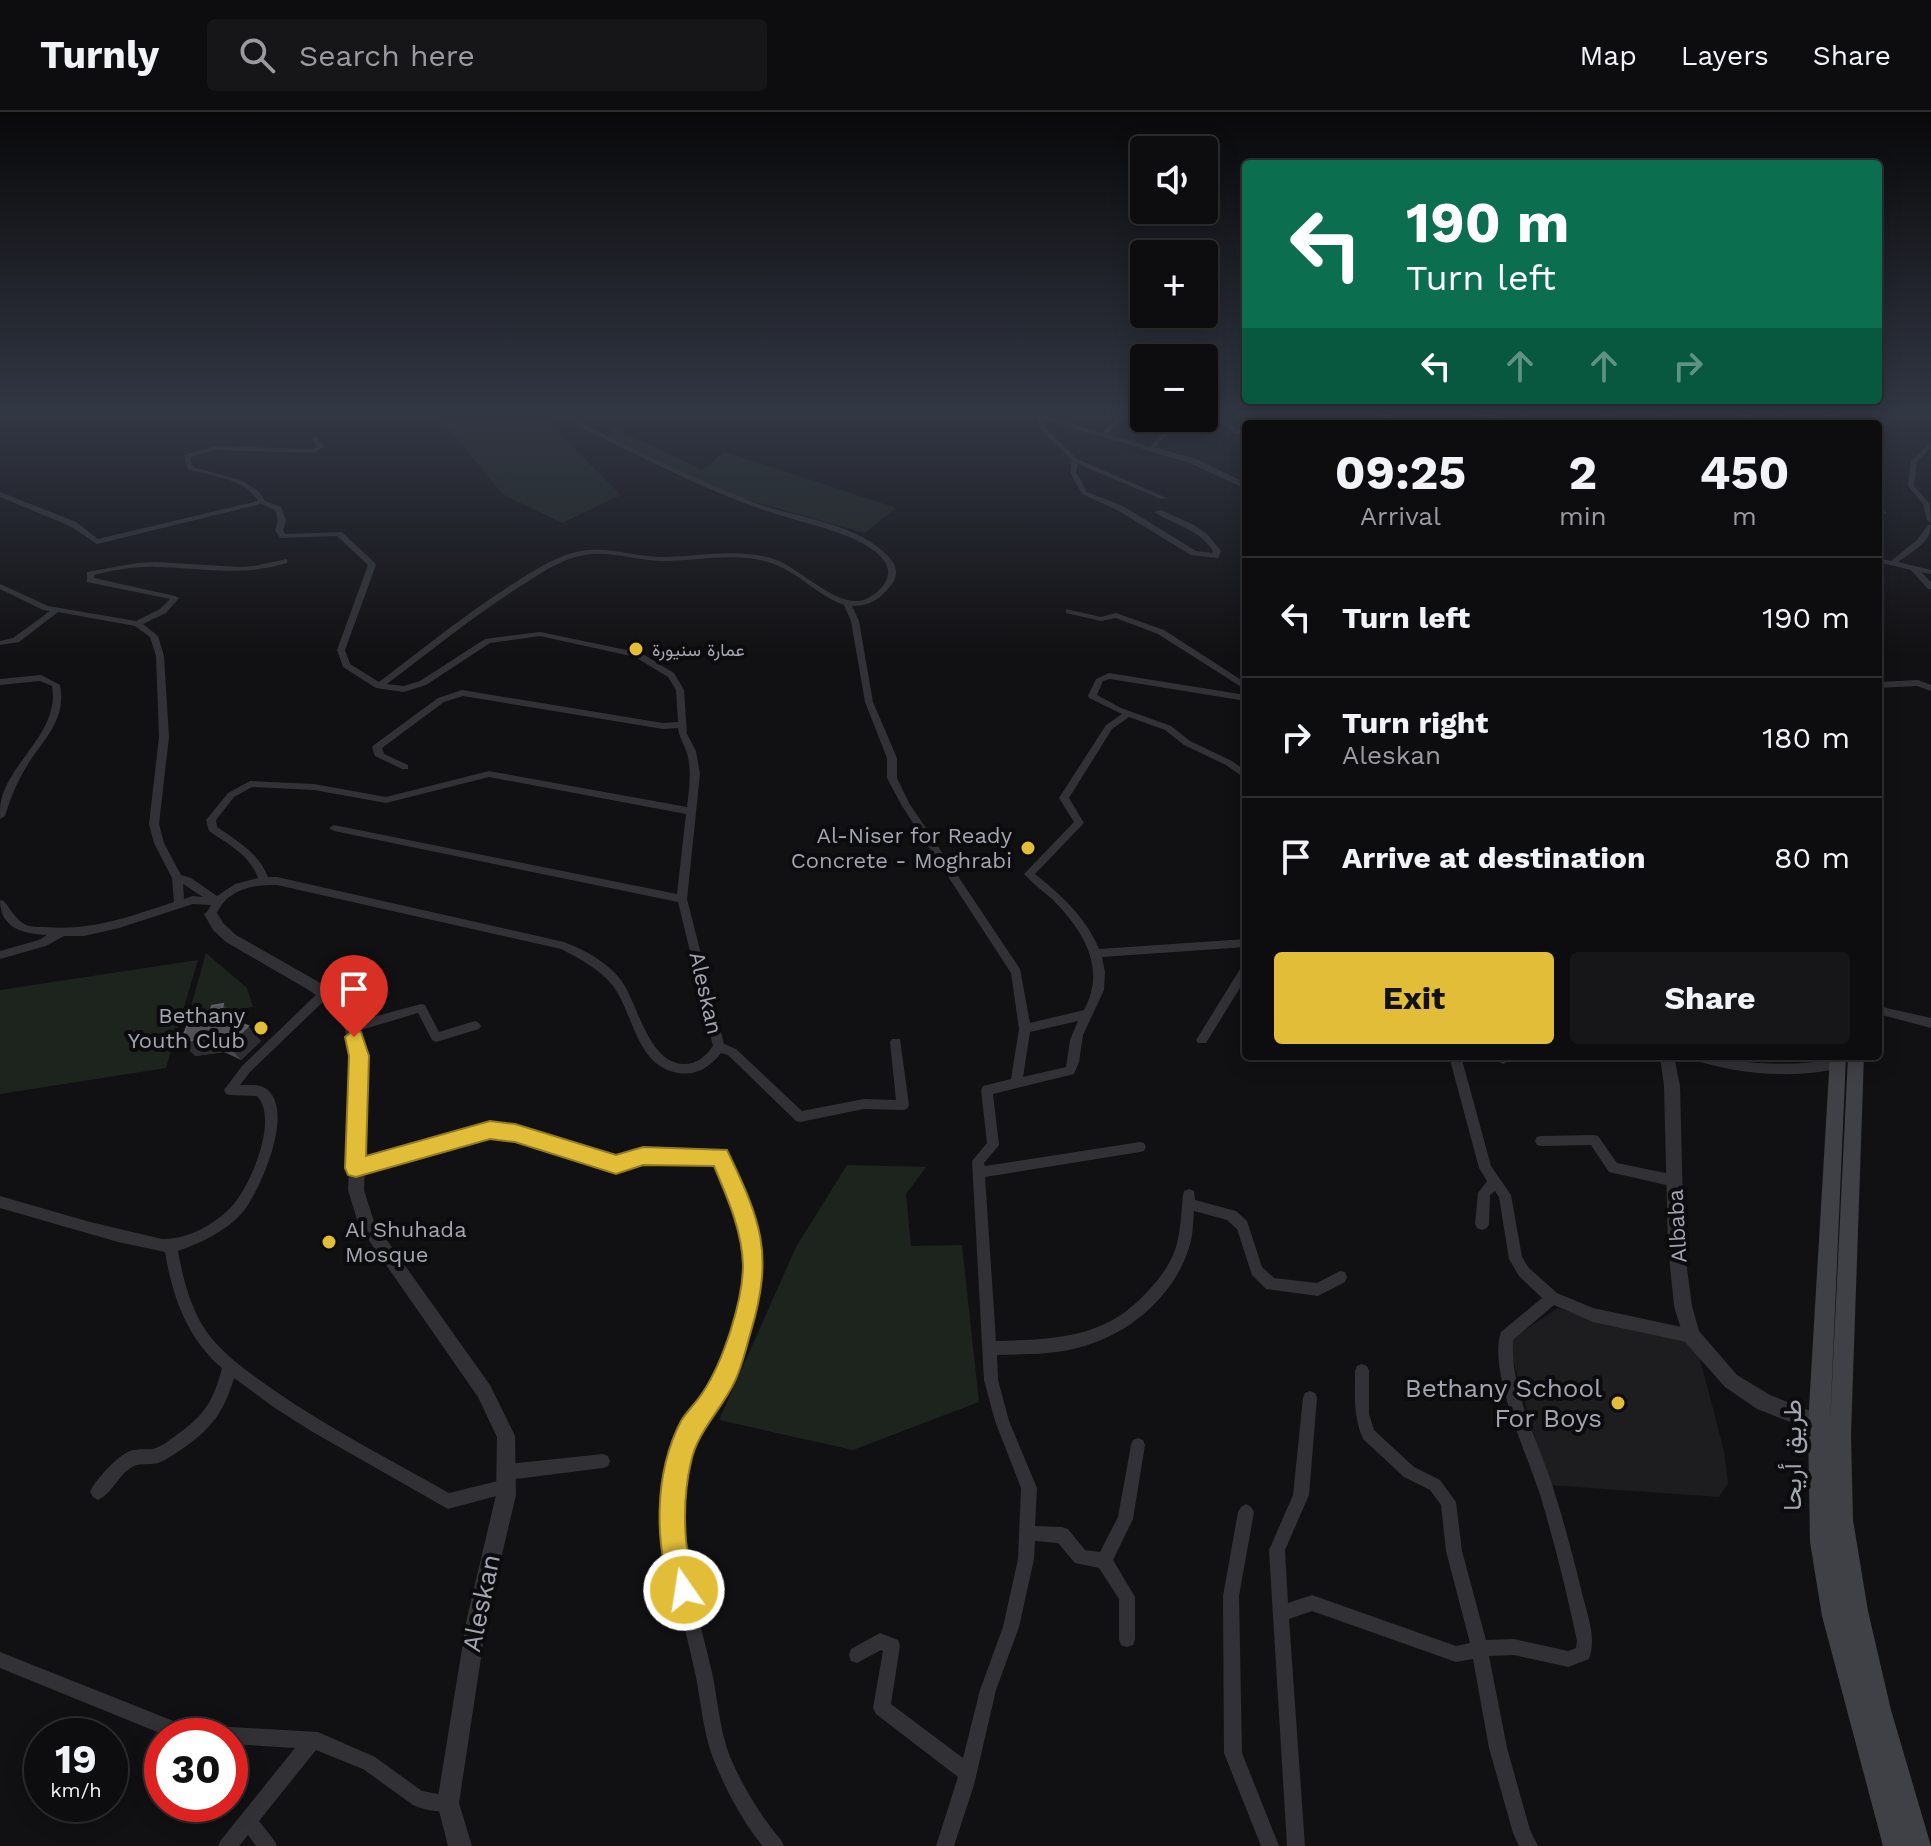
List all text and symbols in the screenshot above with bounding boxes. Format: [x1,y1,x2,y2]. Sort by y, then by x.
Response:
search box [207,19,767,91]
text: Turnly [40,33,159,77]
icon: search [235,33,279,77]
text: Search here [299,38,475,73]
text: Map [1580,39,1637,72]
text: Layers [1681,39,1769,72]
text: Share [1813,39,1891,72]
map controls [1130,136,1218,432]
button: sound [1130,136,1218,224]
text: 190 m [1406,190,1569,256]
icon: left [1274,192,1378,296]
button: + [1130,240,1218,328]
text: Turn left [1406,257,1556,299]
button: − [1130,344,1218,432]
icon: left [1414,344,1458,388]
icon: ahead [1498,344,1542,388]
icon: ahead [1582,344,1626,388]
icon: right [1666,344,1710,388]
text: 09:25 [1335,444,1466,501]
text: 2 [1569,444,1597,501]
text: 450 [1699,444,1789,501]
text: Arrival [1360,501,1441,531]
text: min [1559,501,1607,531]
text: m [1732,501,1757,531]
icon: left [1274,595,1318,639]
text: Turn left [1342,600,1470,635]
text: 190 m [1762,600,1850,635]
place label: عمارة سنيورة [652,639,745,661]
marker: عمارة سنيورة [627,640,645,658]
text: Turn right [1342,705,1488,740]
icon: right [1274,715,1318,759]
text: 180 m [1762,720,1850,755]
text: Aleskan [1342,740,1441,770]
place label: Al-Niser for Ready Concrete - Moghrabi [791,823,1013,873]
icon: arrive [1274,835,1318,879]
marker: Al-Niser for Ready Concrete - Moghrabi [1019,839,1037,857]
text: Arrive at destination [1342,840,1646,875]
text: 80 m [1774,840,1850,875]
street label: Aleskan [684,949,728,1037]
button: Exit [1274,952,1554,1044]
button: Share [1570,952,1850,1044]
pin [320,955,388,1037]
icon: arrive [332,967,376,1011]
place label: Bethany Youth Club [128,1003,246,1053]
marker: Bethany Youth Club [252,1019,270,1037]
street label: Albaba [1663,1189,1691,1263]
place label: Al Shuhada Mosque [345,1217,467,1267]
marker: Al Shuhada Mosque [320,1233,338,1251]
place label: Bethany School For Boys [1405,1373,1602,1433]
marker: Bethany School For Boys [1609,1394,1627,1412]
street label: طريق أريحا [1777,1399,1808,1511]
position arrow [642,1548,726,1632]
street label: Aleskan [456,1551,506,1655]
speed limit sign: 30 [144,1718,248,1822]
text: 19 [55,1736,97,1783]
text: km/h [50,1778,102,1802]

